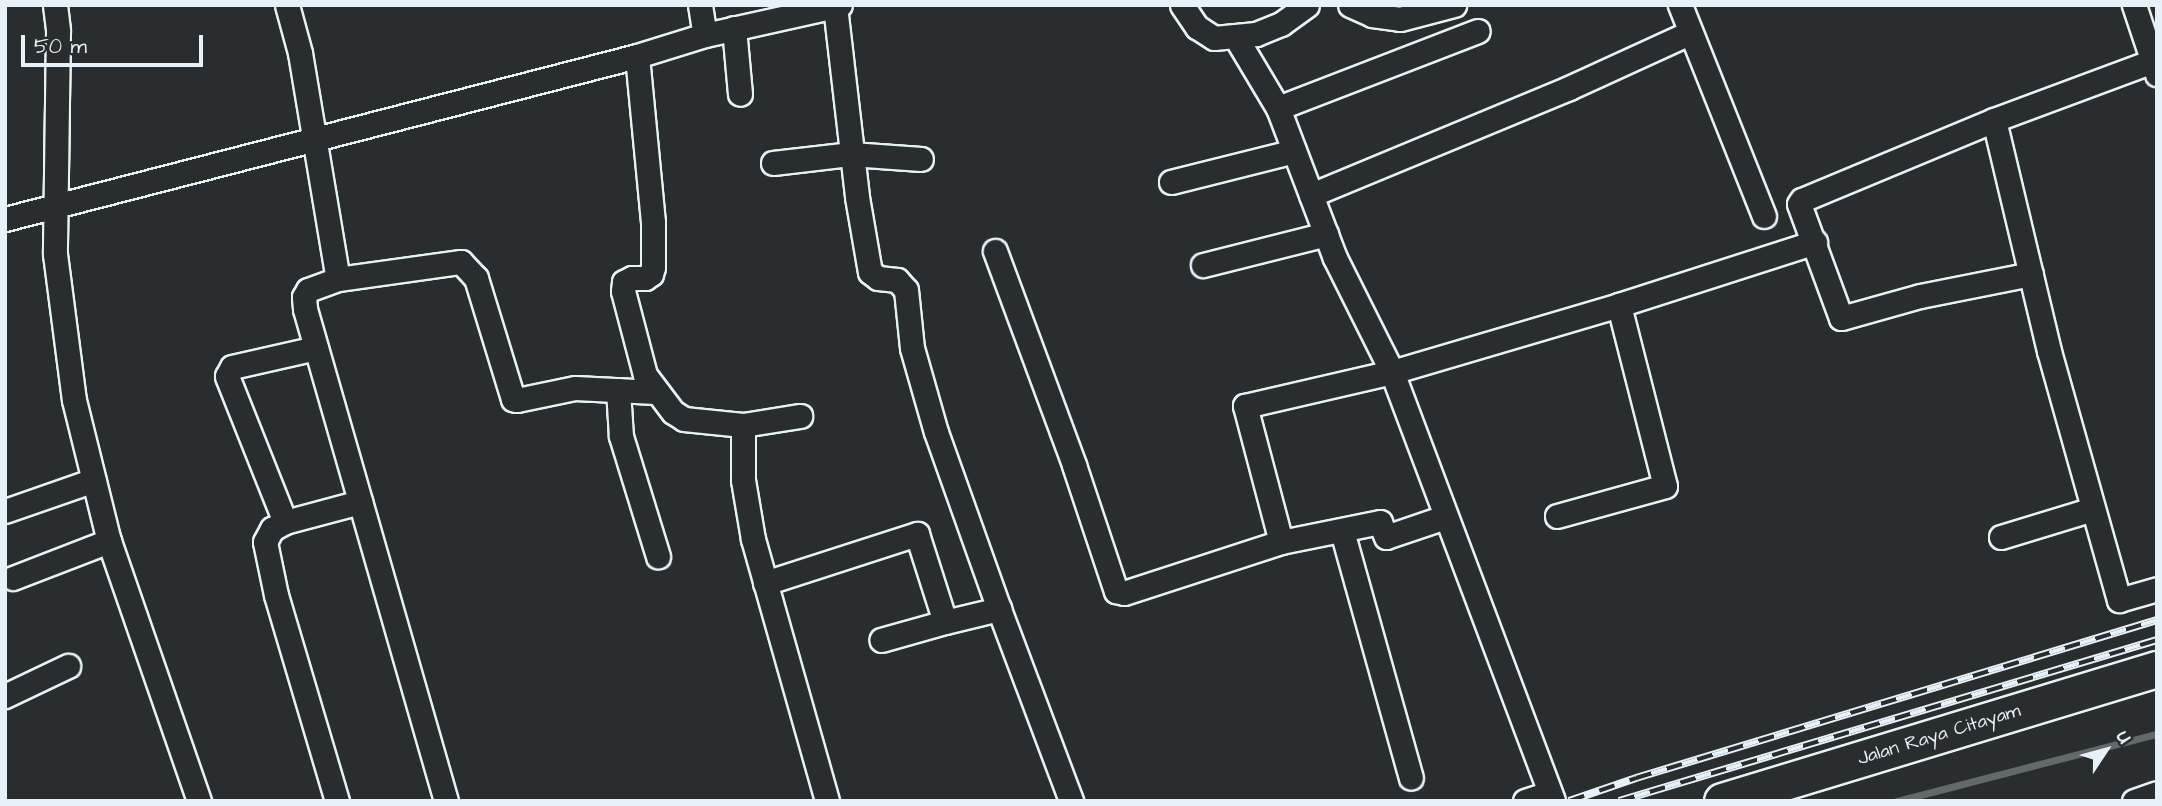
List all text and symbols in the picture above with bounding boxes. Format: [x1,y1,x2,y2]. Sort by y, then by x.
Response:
scale bar [24,21,206,65]
text: 50 m [34,32,87,61]
street label: Jalan Raya Citayam [1855,699,2023,771]
north arrow [2071,715,2141,785]
text: U [2109,725,2137,750]

